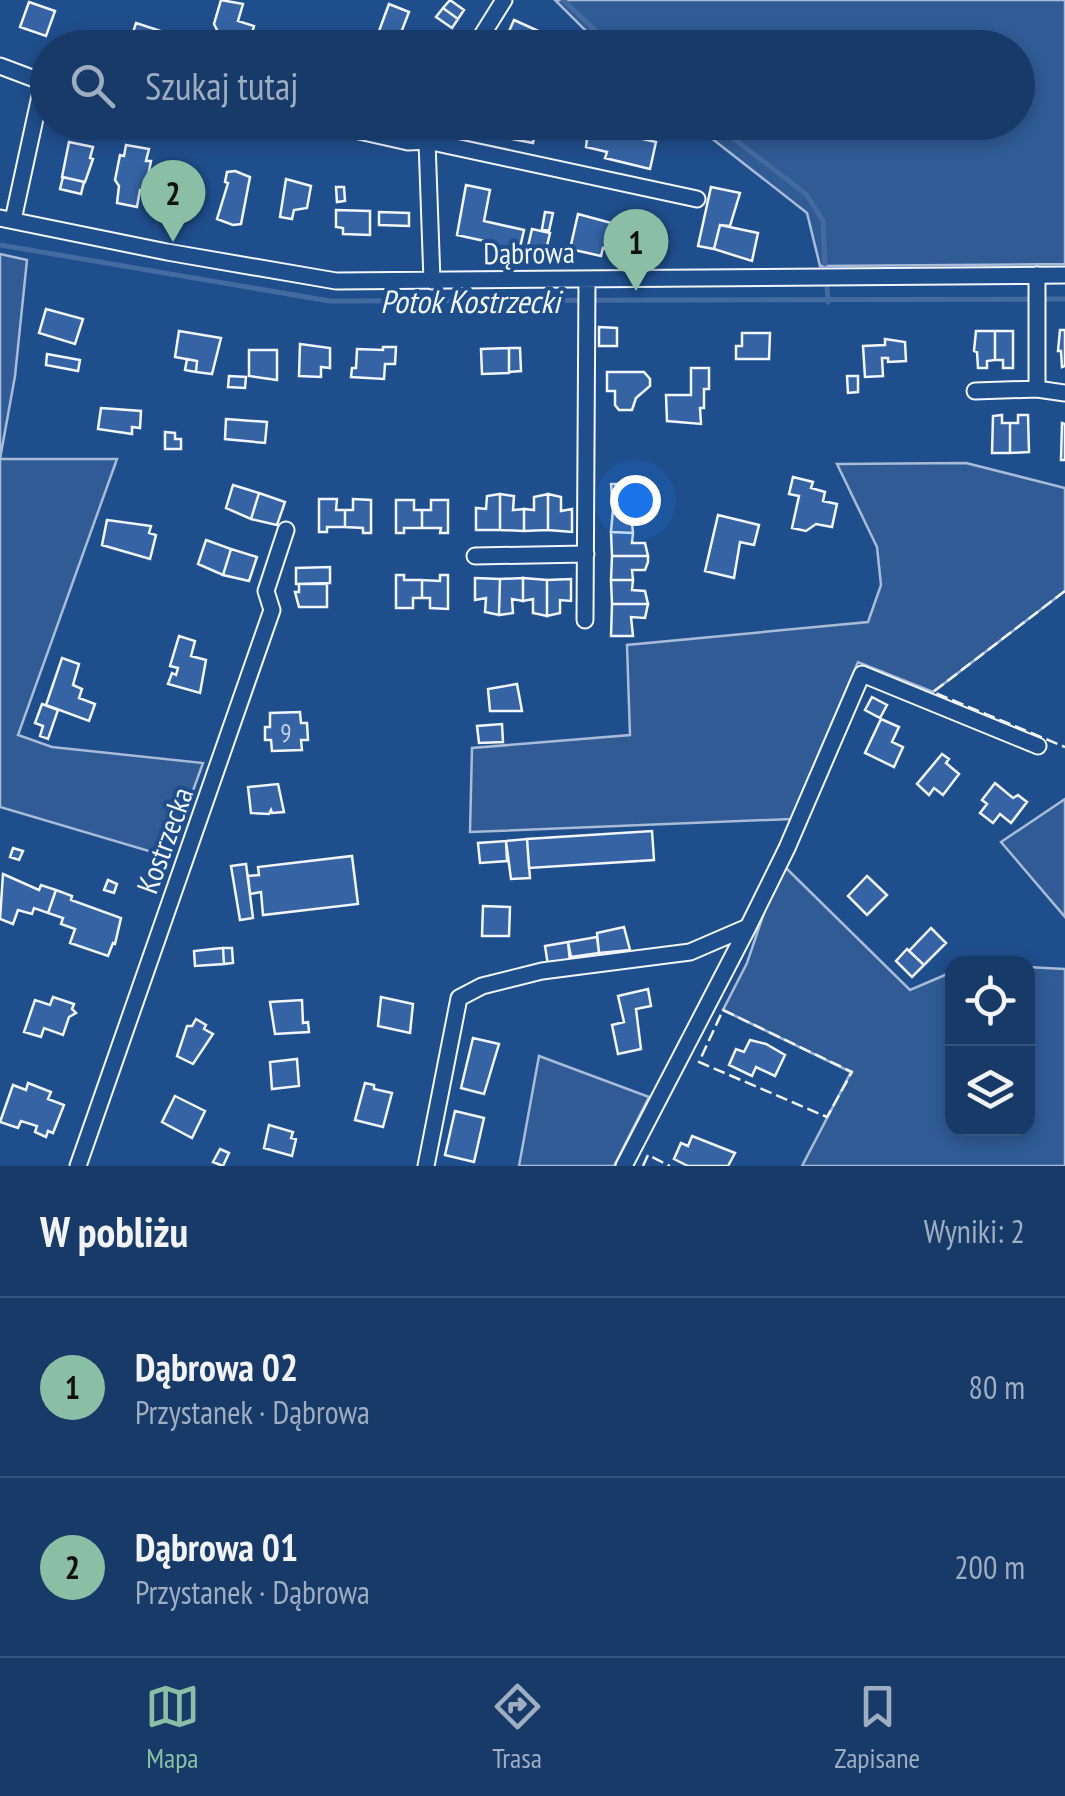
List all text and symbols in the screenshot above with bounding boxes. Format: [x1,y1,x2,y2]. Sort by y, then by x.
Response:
search box [30,30,1035,140]
icon: search [65,58,120,113]
text: Szukaj tutaj [145,61,298,110]
pin: 2 [140,160,206,242]
pin: 1 [604,208,668,291]
street label: Dąbrowa [483,232,575,272]
water label: Potok Kostrzecki [380,280,564,322]
your location [610,475,661,526]
house number: 9 [280,717,292,749]
street label: Kostrzecka [127,782,201,898]
map controls [945,956,1035,1136]
button: locate [945,956,1035,1046]
button: layers [945,1046,1035,1136]
text: W pobliżu [40,1204,188,1259]
text: Wyniki: 2 [924,1210,1025,1252]
text: Dąbrowa 02 [135,1342,298,1391]
text: 1 [65,1366,80,1408]
text: 80 m [969,1366,1025,1408]
text: Przystanek · Dąbrowa [135,1391,370,1433]
text: Dąbrowa 01 [135,1522,298,1571]
text: 2 [65,1546,80,1588]
text: 200 m [954,1546,1025,1588]
text: Przystanek · Dąbrowa [135,1571,370,1613]
tab: Mapa [145,1679,200,1776]
tab: Trasa [490,1679,545,1776]
tab: Zapisane [834,1679,920,1776]

